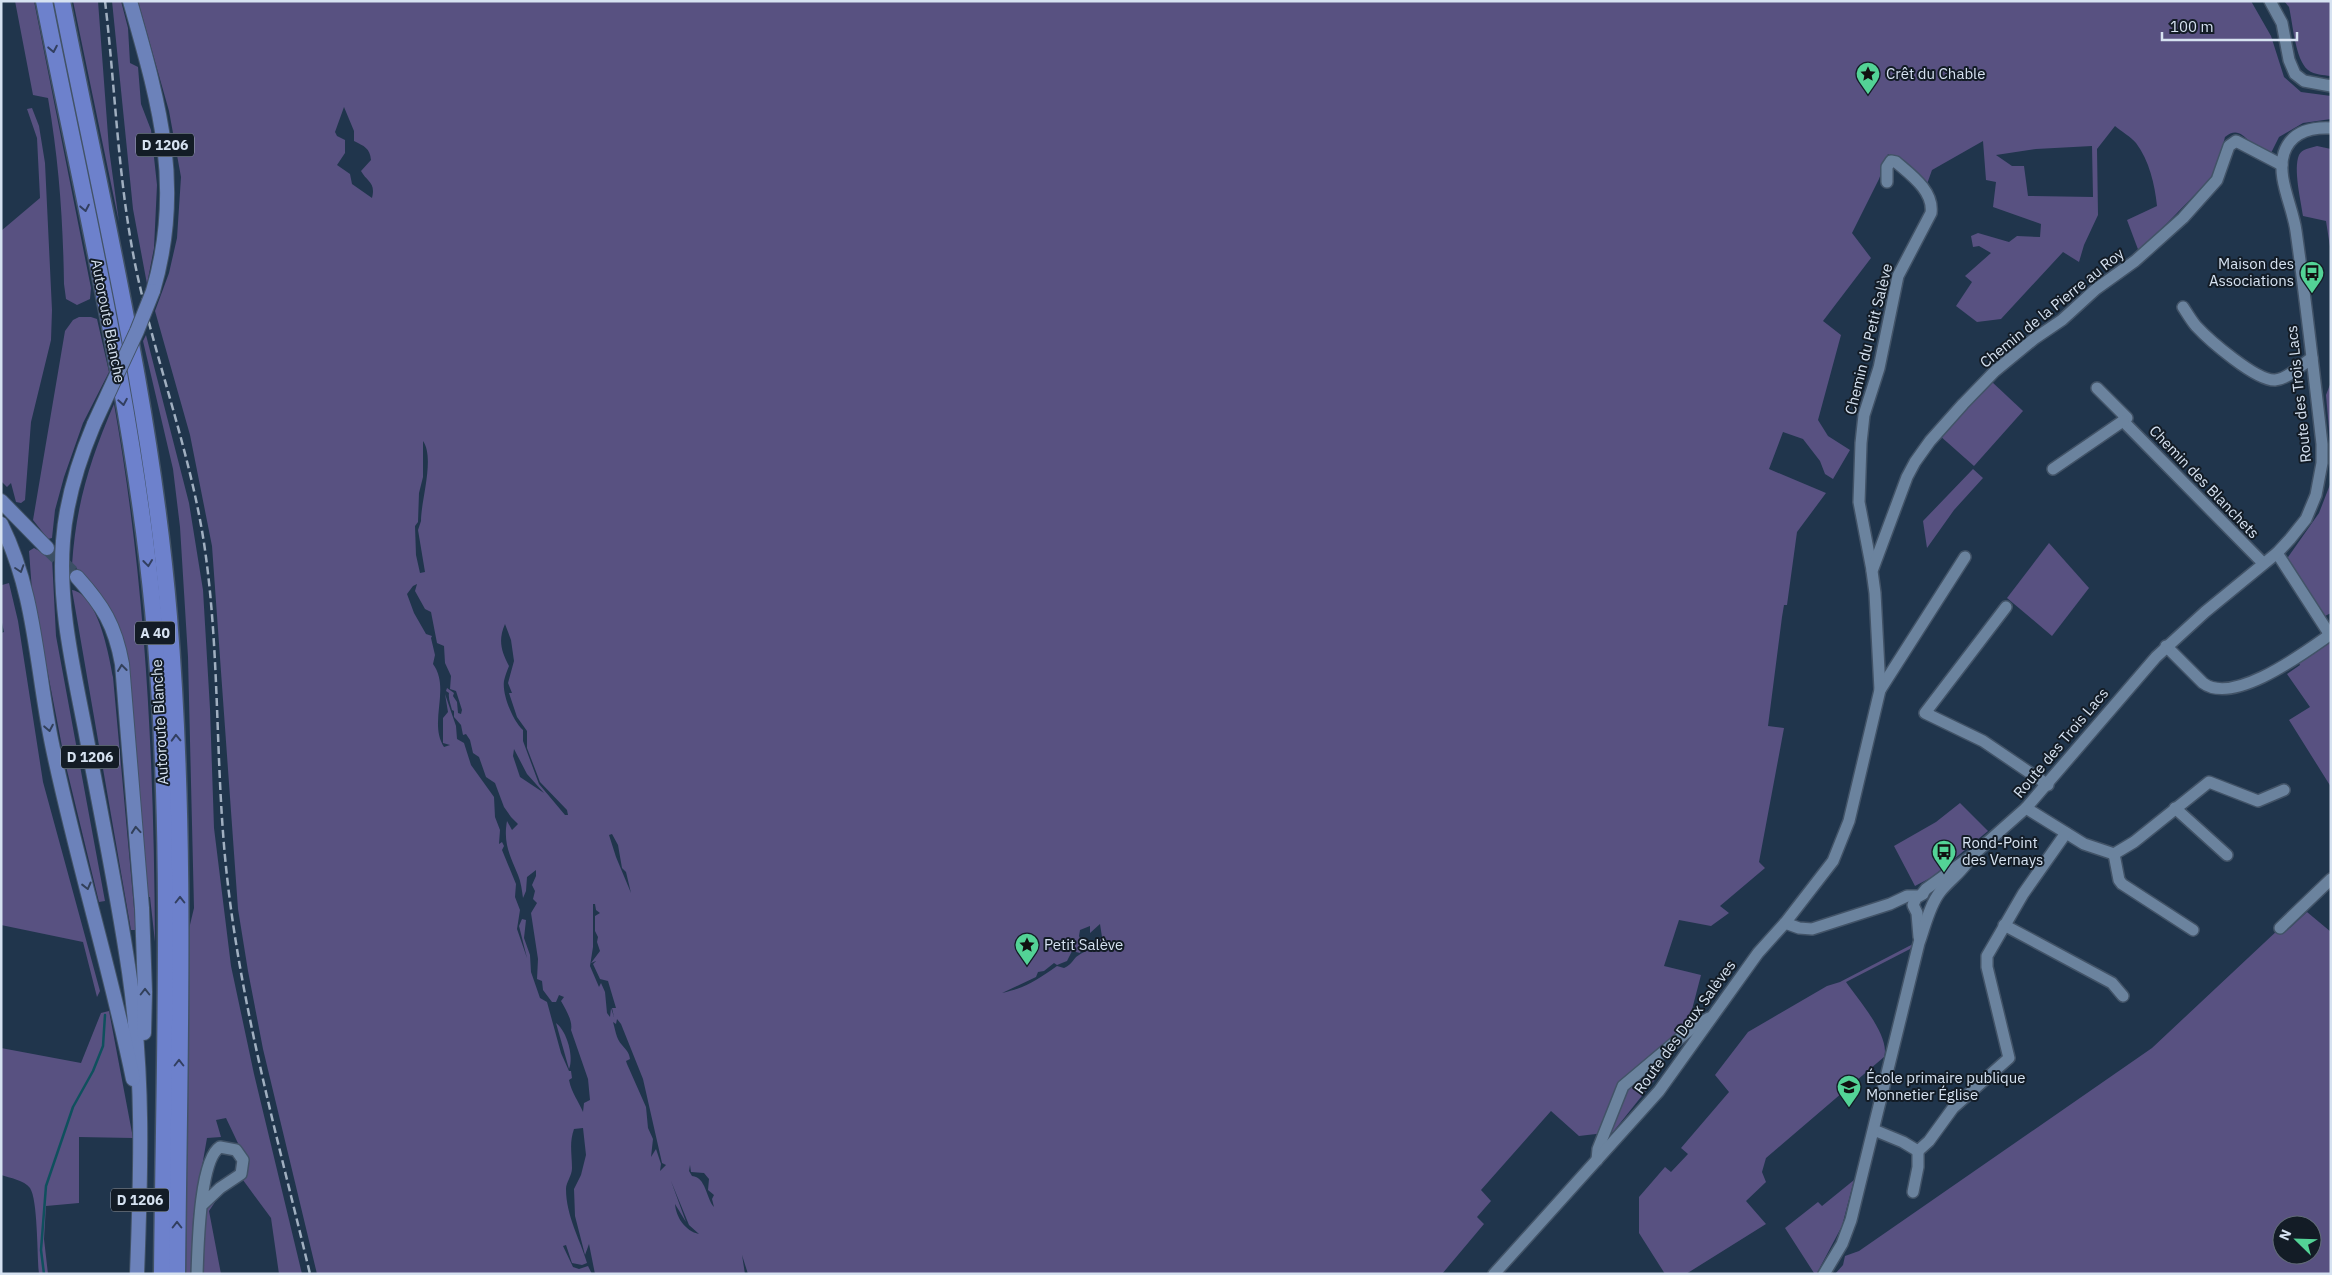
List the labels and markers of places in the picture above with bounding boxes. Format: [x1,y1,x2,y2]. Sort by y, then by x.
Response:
place icon: Crêt du Chable [1855,61,1881,95]
place label: Crêt du Chable [1886,64,1985,83]
place label: Maison des Associations [2209,254,2294,290]
bus stop icon: Maison des Associations [2299,260,2325,294]
place label: Rond-Point des Vernays [1962,833,2043,869]
bus stop icon: Rond-Point des Vernays [1931,839,1957,873]
place icon: Petit Salève [1014,932,1040,966]
place label: Petit Salève [1044,935,1123,954]
place label: École primaire publique Monnetier Église [1866,1068,2026,1104]
school or university icon: École primaire publique Monnetier Église [1836,1074,1862,1108]

